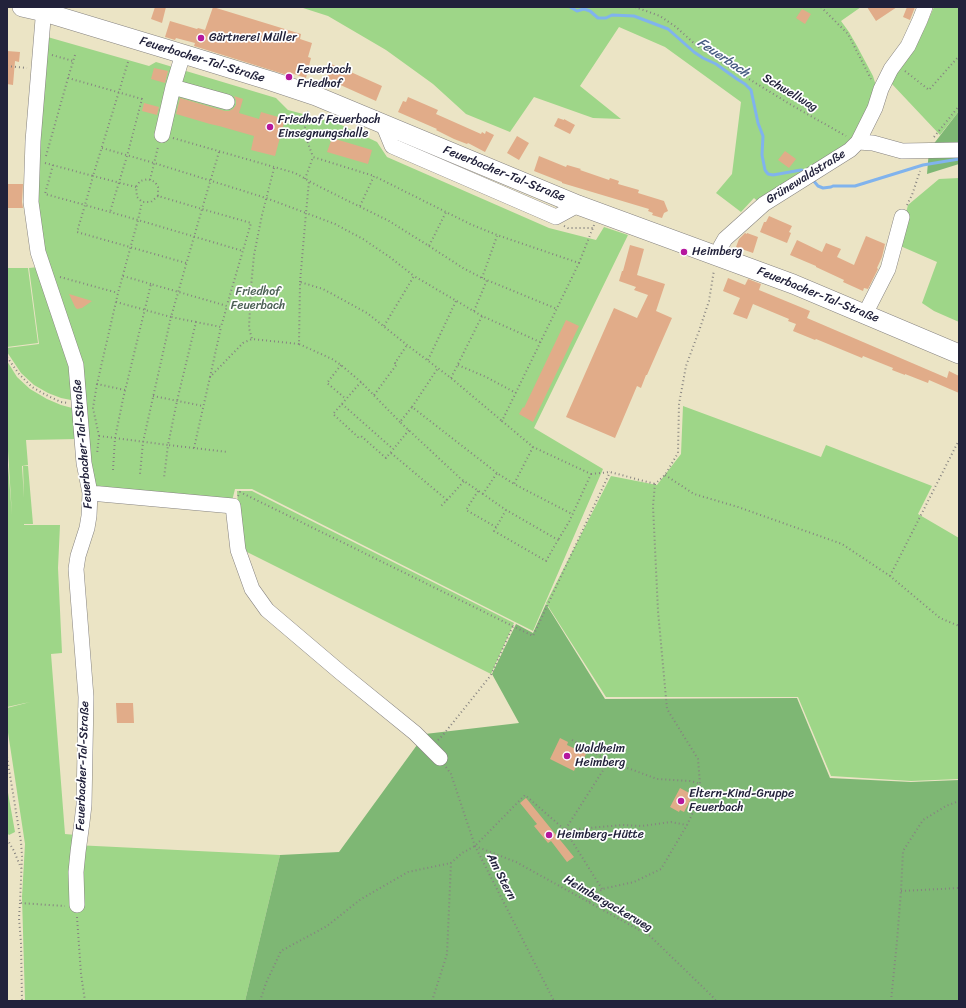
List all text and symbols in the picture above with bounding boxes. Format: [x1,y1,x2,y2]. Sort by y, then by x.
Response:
place label: Gärtnerei Müller [209,31,297,45]
marker: Gärtnerei Müller [196,33,206,43]
street label: Feuerbacher-Tal-Straße [138,34,266,86]
water label: Feuerbach [694,35,752,81]
place label: Feuerbach Friedhof [297,63,352,91]
street label: Schwellwag [760,71,820,115]
marker: Feuerbach Friedhof [284,72,294,82]
place label: Friedhof Feuerbach Einsegnungshalle [278,113,380,141]
marker: Friedhof Feuerbach Einsegnungshalle [265,122,275,132]
street label: Feuerbacher-Tal-Straße [441,143,567,205]
street label: Grünewaldstraße [764,147,848,207]
place label: Heimberg [692,245,742,259]
marker: Heimberg [679,247,689,257]
street label: Feuerbacher-Tal-Straße [755,264,881,326]
park label: Friedhof Feuerbach [231,285,285,313]
street label: Feuerbacher-Tal-Straße [70,379,96,509]
street label: Feuerbacher-Tal-Straße [74,701,92,831]
place label: Waldheim Heimberg [575,742,625,770]
marker: Waldheim Heimberg [562,751,572,761]
place label: Eltern-Kind-Gruppe Feuerbach [689,787,794,815]
marker: Eltern-Kind-Gruppe Feuerbach [676,796,686,806]
place label: Heimberg-Hütte [557,828,644,842]
marker: Heimberg-Hütte [544,830,554,840]
street label: Am Stern [483,851,519,903]
street label: Heimbergackerweg [561,873,655,935]

